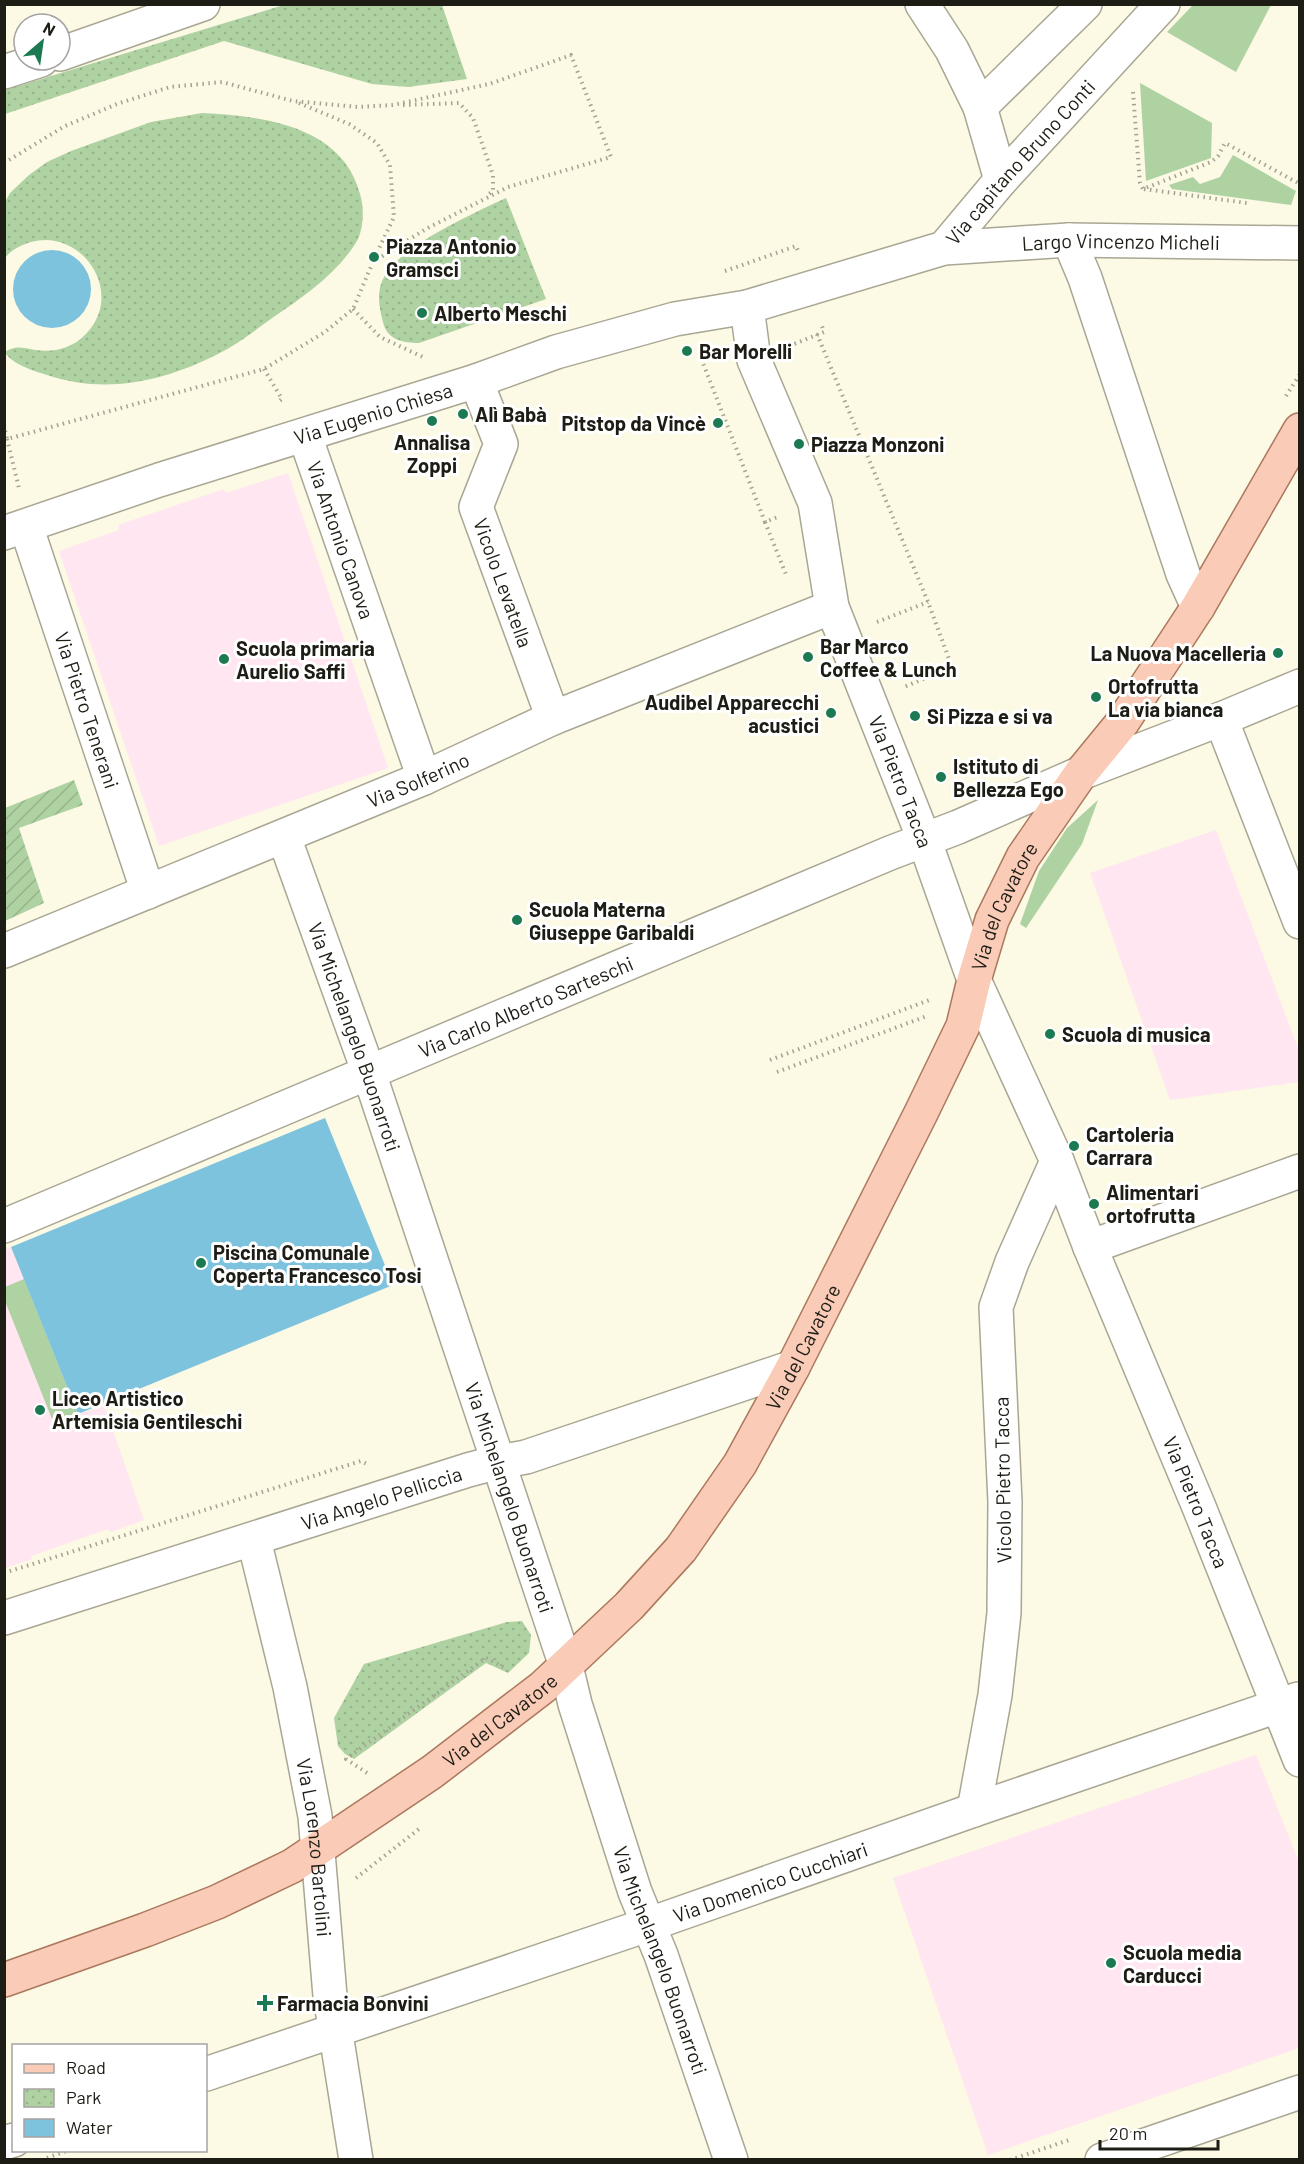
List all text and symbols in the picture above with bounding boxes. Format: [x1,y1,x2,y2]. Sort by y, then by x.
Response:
north arrow [12,12,72,72]
text: N [40,18,59,39]
street label: Via capitano Bruno Conti [940,74,1100,249]
street label: Largo Vincenzo Micheli [1021,228,1220,255]
place label: Piazza Antonio Gramsci [386,234,517,281]
marker: Piazza Antonio Gramsci [367,250,381,264]
place label: Alberto Meschi [434,301,567,325]
marker: Alberto Meschi [415,306,429,320]
place label: Bar Morelli [699,339,792,363]
marker: Bar Morelli [680,344,694,358]
street label: Via Eugenio Chiesa [291,377,455,449]
place label: Alì Babà [475,402,547,426]
marker: Alì Babà [456,407,470,421]
place label: Pitstop da Vincè [562,411,706,435]
marker: Annalisa Zoppi [425,414,439,428]
marker: Pitstop da Vincè [711,416,725,430]
place label: Annalisa Zoppi [394,430,470,477]
place label: Piazza Monzoni [811,432,944,456]
marker: Piazza Monzoni [792,437,806,451]
street label: Via Antonio Canova [303,458,380,622]
street label: Vicolo Levatella [469,515,538,651]
street label: Via Pietro Tenerani [50,629,125,791]
place label: Bar Marco Coffee & Lunch [820,634,957,681]
place label: Scuola primaria Aurelio Saffi [236,636,375,683]
place label: La Nuova Macelleria [1090,641,1266,665]
marker: La Nuova Macelleria [1271,646,1285,660]
marker: Bar Marco Coffee & Lunch [801,650,815,664]
marker: Scuola primaria Aurelio Saffi [217,652,231,666]
place label: Ortofrutta La via bianca [1108,674,1223,721]
place label: Audibel Apparecchi acustici [645,690,819,737]
marker: Ortofrutta La via bianca [1089,690,1103,704]
place label: Si Pizza e si va [927,704,1052,728]
marker: Audibel Apparecchi acustici [824,706,838,720]
marker: Si Pizza e si va [908,709,922,723]
street label: Via Pietro Tacca [864,712,938,851]
street label: Via Solferino [363,747,473,812]
place label: Istituto di Bellezza Ego [953,754,1064,801]
marker: Istituto di Bellezza Ego [934,770,948,784]
street label: Via del Cavatore [966,837,1042,973]
place label: Scuola Materna Giuseppe Garibaldi [529,897,694,944]
marker: Scuola Materna Giuseppe Garibaldi [510,913,524,927]
street label: Via Michelangelo Buonarroti [304,919,406,1154]
street label: Via Carlo Alberto Sarteschi [415,951,637,1062]
place label: Scuola di musica [1062,1022,1211,1046]
marker: Scuola di musica [1043,1027,1057,1041]
place label: Cartoleria Carrara [1086,1122,1174,1169]
marker: Cartoleria Carrara [1067,1139,1081,1153]
place label: Alimentari ortofrutta [1106,1180,1199,1227]
marker: Alimentari ortofrutta [1087,1197,1101,1211]
place label: Piscina Comunale Coperta Francesco Tosi [213,1240,422,1287]
marker: Piscina Comunale Coperta Francesco Tosi [194,1256,208,1270]
street label: Via del Cavatore [760,1280,845,1414]
street label: Via Michelangelo Buonarroti [461,1379,559,1616]
place label: Liceo Artistico Artemisia Gentileschi [52,1386,242,1433]
street label: Vicolo Pietro Tacca [989,1396,1015,1564]
marker: Liceo Artistico Artemisia Gentileschi [33,1403,47,1417]
street label: Via Pietro Tacca [1159,1432,1234,1571]
street label: Via Angelo Pelliccia [298,1461,465,1535]
street label: Via del Cavatore [437,1668,562,1772]
street label: Via Lorenzo Bartolini [292,1756,337,1938]
street label: Via Domenico Cucchiari [670,1836,871,1927]
street label: Via Michelangelo Buonarroti [609,1843,713,2078]
place label: Scuola media Carducci [1123,1940,1242,1987]
marker: Scuola media Carducci [1104,1956,1118,1970]
place label: Farmacia Bonvini [277,1991,429,2015]
marker: Farmacia Bonvini [258,1996,272,2010]
legend [12,2044,207,2152]
text: Road [66,2056,106,2078]
text: Park [66,2086,101,2108]
scale bar [1100,2113,1218,2151]
text: Water [66,2116,113,2138]
text: 20 m [1109,2122,1147,2144]

